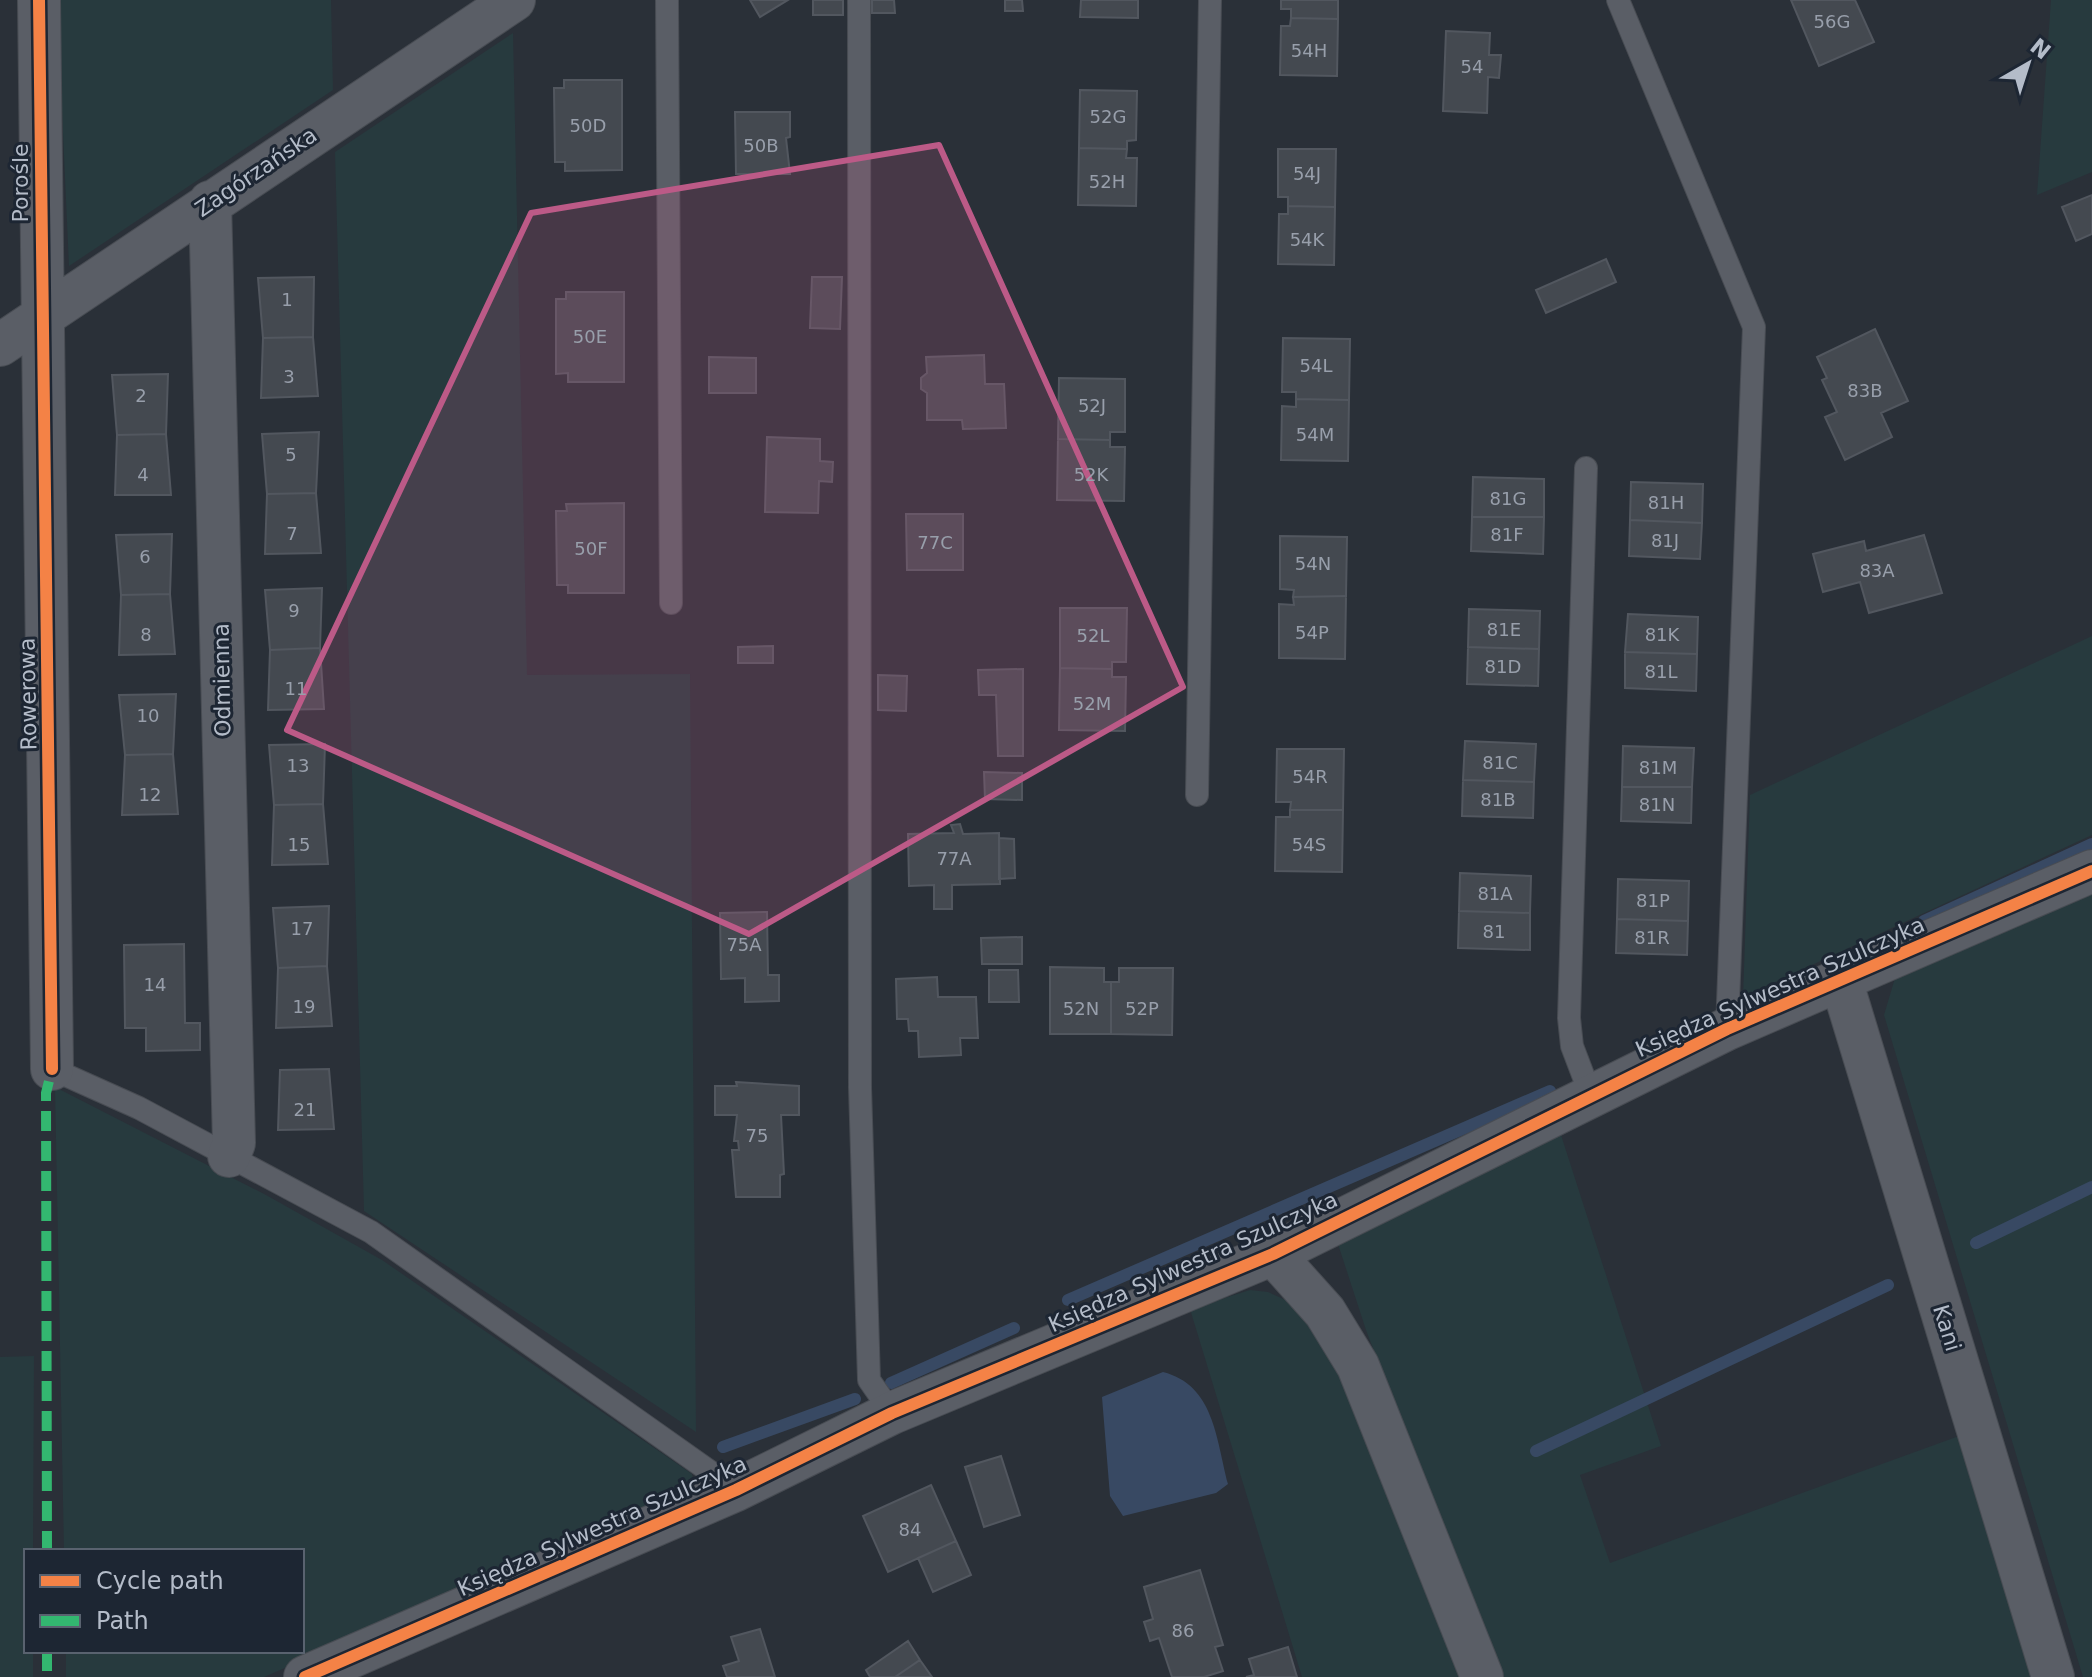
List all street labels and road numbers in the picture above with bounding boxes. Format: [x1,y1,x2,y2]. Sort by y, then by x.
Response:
street label: Zagórzańska [190,122,322,222]
street label: Porośle [8,143,33,223]
street label: Odmienna [209,623,235,737]
street label: Rowerowa [15,637,41,751]
street label: Księdza Sylwestra Szulczyka [1632,912,1928,1062]
street label: Księdza Sylwestra Szulczyka [1045,1187,1341,1337]
street label: Kani [1928,1302,1966,1354]
street label: Księdza Sylwestra Szulczyka [454,1451,750,1601]

